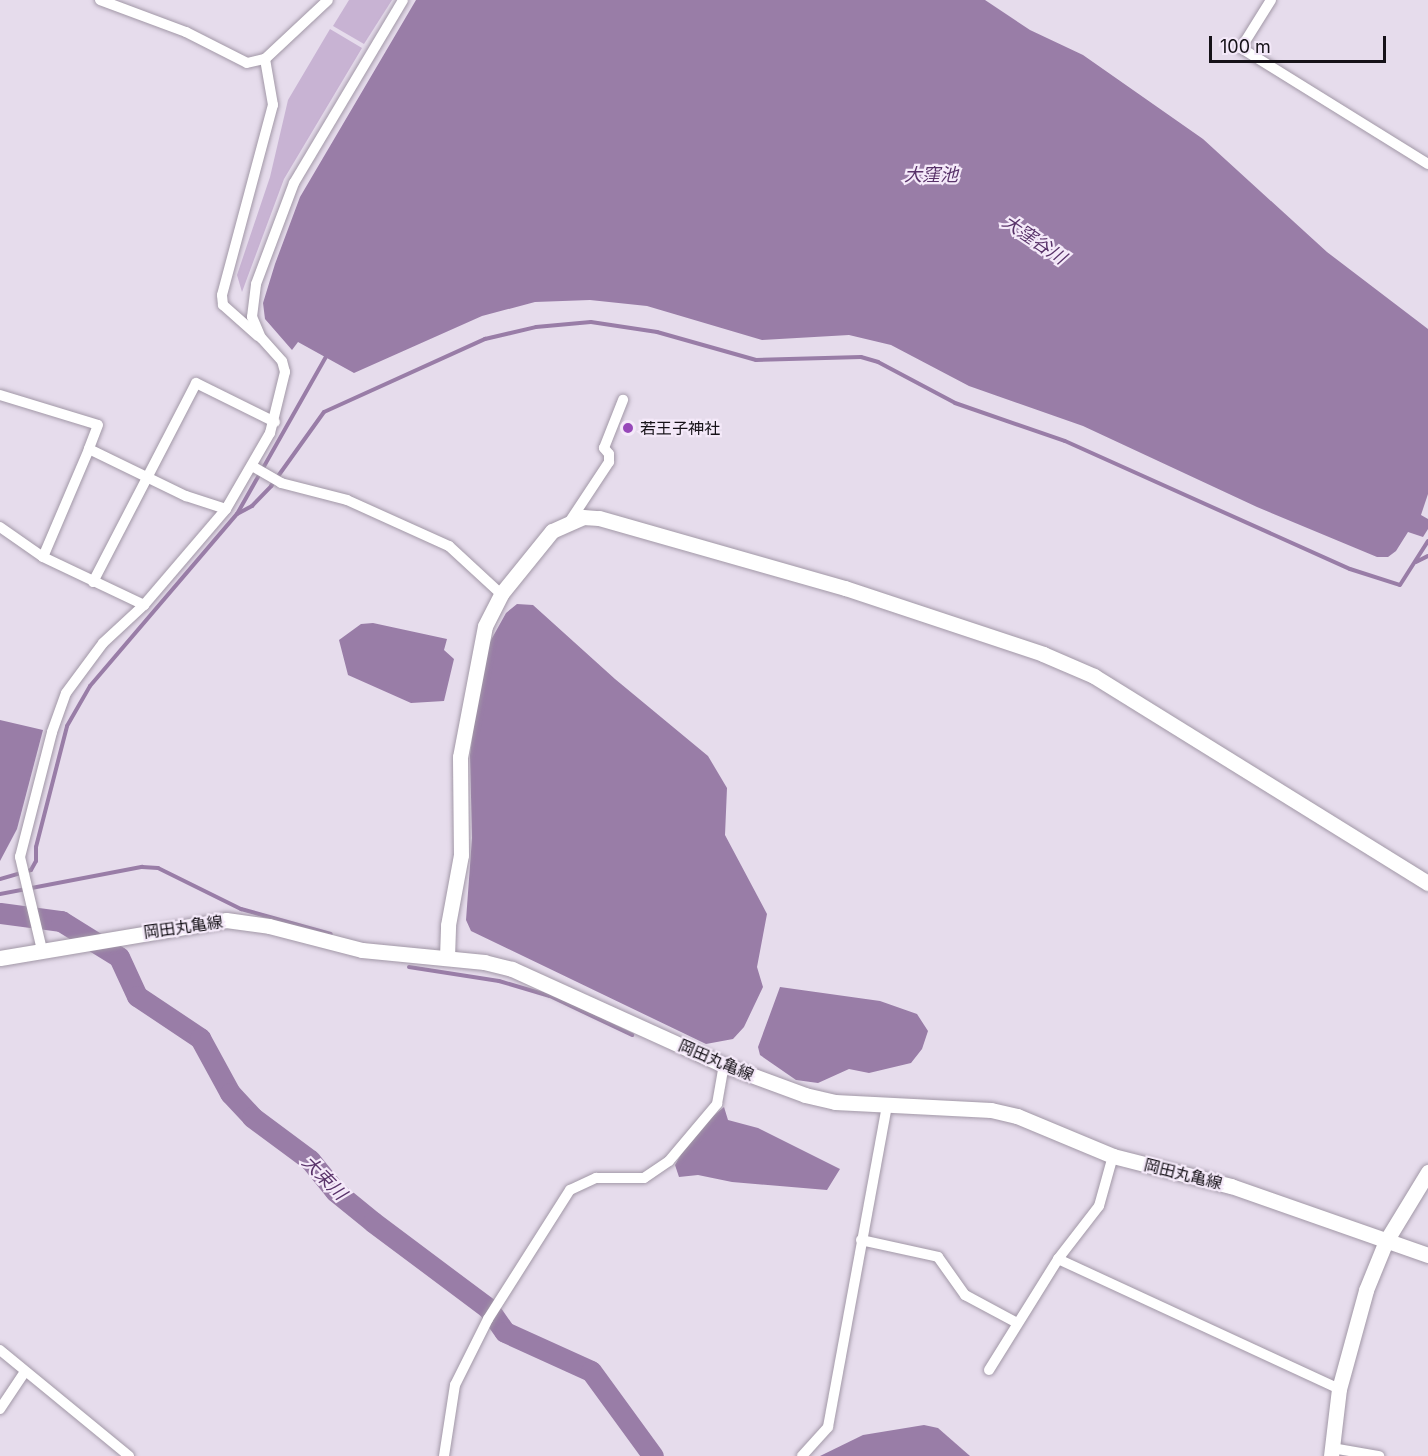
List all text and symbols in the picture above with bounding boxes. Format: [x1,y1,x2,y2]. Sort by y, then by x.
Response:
scale bar [1212,24,1389,62]
text: 100 m [1220,36,1271,57]
water label: 大窪池 [904,164,958,186]
water label: 大窪谷川 [998,211,1070,269]
place label: 若王子神社 [640,418,720,438]
marker: 若王子神社 [621,421,635,435]
street label: 岡田丸亀線 [142,912,224,942]
street label: 岡田丸亀線 [675,1036,757,1084]
water label: 大束川 [297,1151,351,1205]
street label: 岡田丸亀線 [1142,1155,1224,1193]

